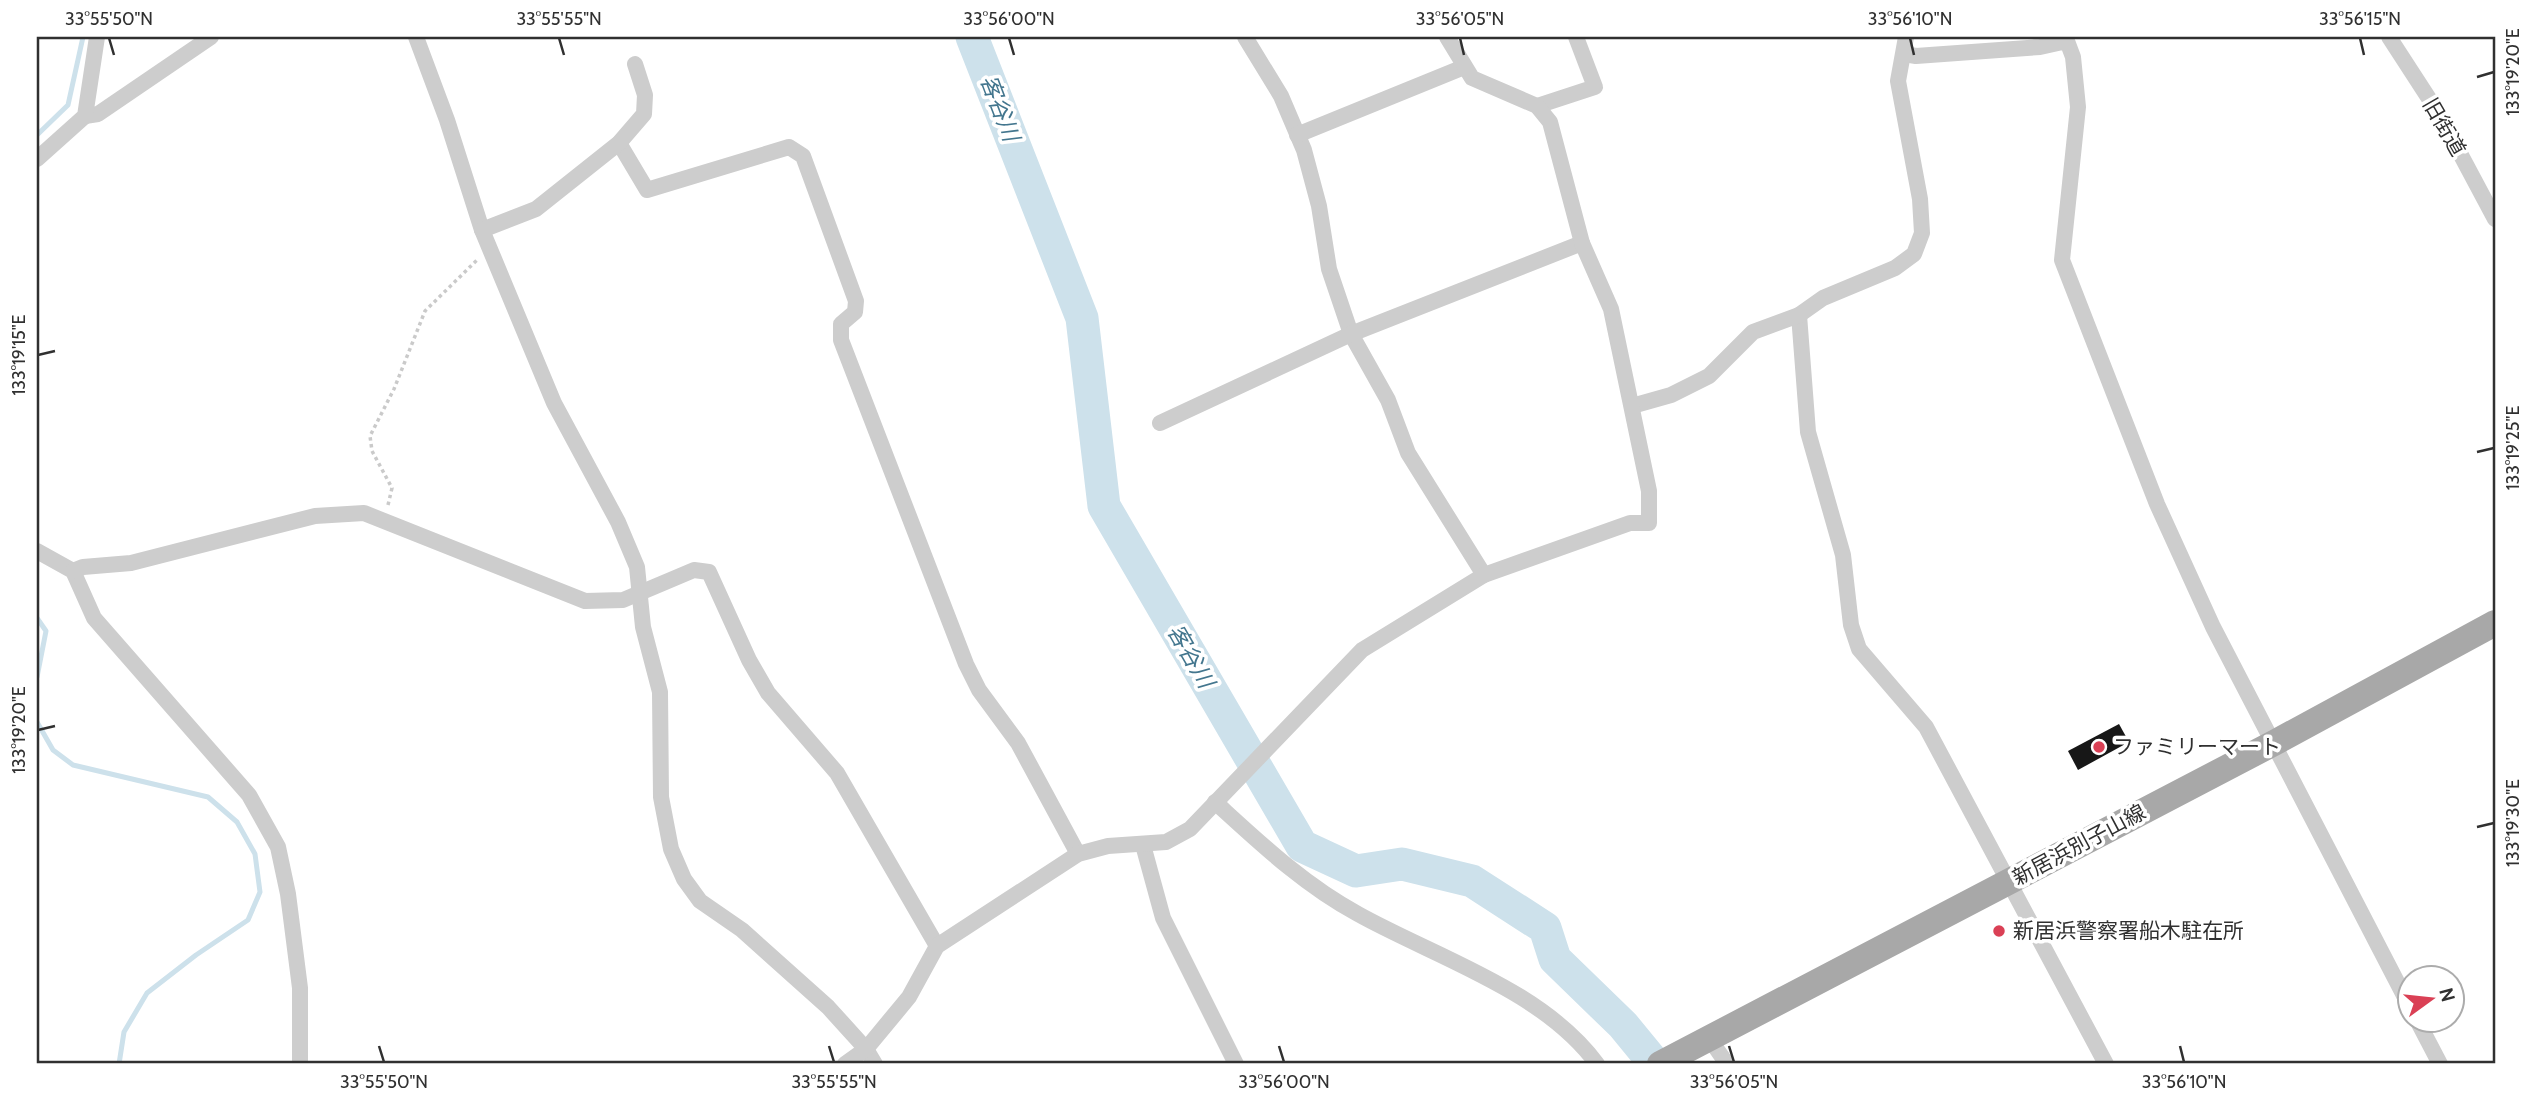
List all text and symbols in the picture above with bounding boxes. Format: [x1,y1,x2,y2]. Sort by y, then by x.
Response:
text: 33°55'50"N [65,8,153,30]
text: 33°55'55"N [516,8,602,30]
text: 33°56'00"N [963,8,1055,30]
text: 33°56'05"N [1416,8,1504,30]
text: 33°56'10"N [1868,8,1952,30]
text: 33°56'15"N [2319,8,2401,30]
text: 133°19'20"E [2502,28,2524,116]
water label: 客谷川 [975,71,1027,148]
street label: 旧街道 [2418,93,2471,160]
text: 133°19'15"E [8,314,30,396]
text: 133°19'25"E [2502,406,2524,490]
water label: 客谷川 [1162,619,1222,695]
text: 133°19'20"E [8,686,30,774]
place label: ファミリーマート [2113,734,2281,759]
marker: ファミリーマート [2091,739,2107,755]
text: 133°19'30"E [2502,779,2524,867]
street label: 新居浜別子山線 [2008,799,2150,890]
place label: 新居浜警察署船木駐在所 [2013,918,2244,943]
marker: 新居浜警察署船木駐在所 [1991,923,2007,939]
north arrow [2396,964,2466,1034]
text: N [2434,985,2460,1004]
text: 33°55'50"N [340,1071,428,1093]
text: 33°55'55"N [791,1071,877,1093]
text: 33°56'00"N [1238,1071,1330,1093]
text: 33°56'05"N [1690,1071,1778,1093]
text: 33°56'10"N [2142,1071,2226,1093]

